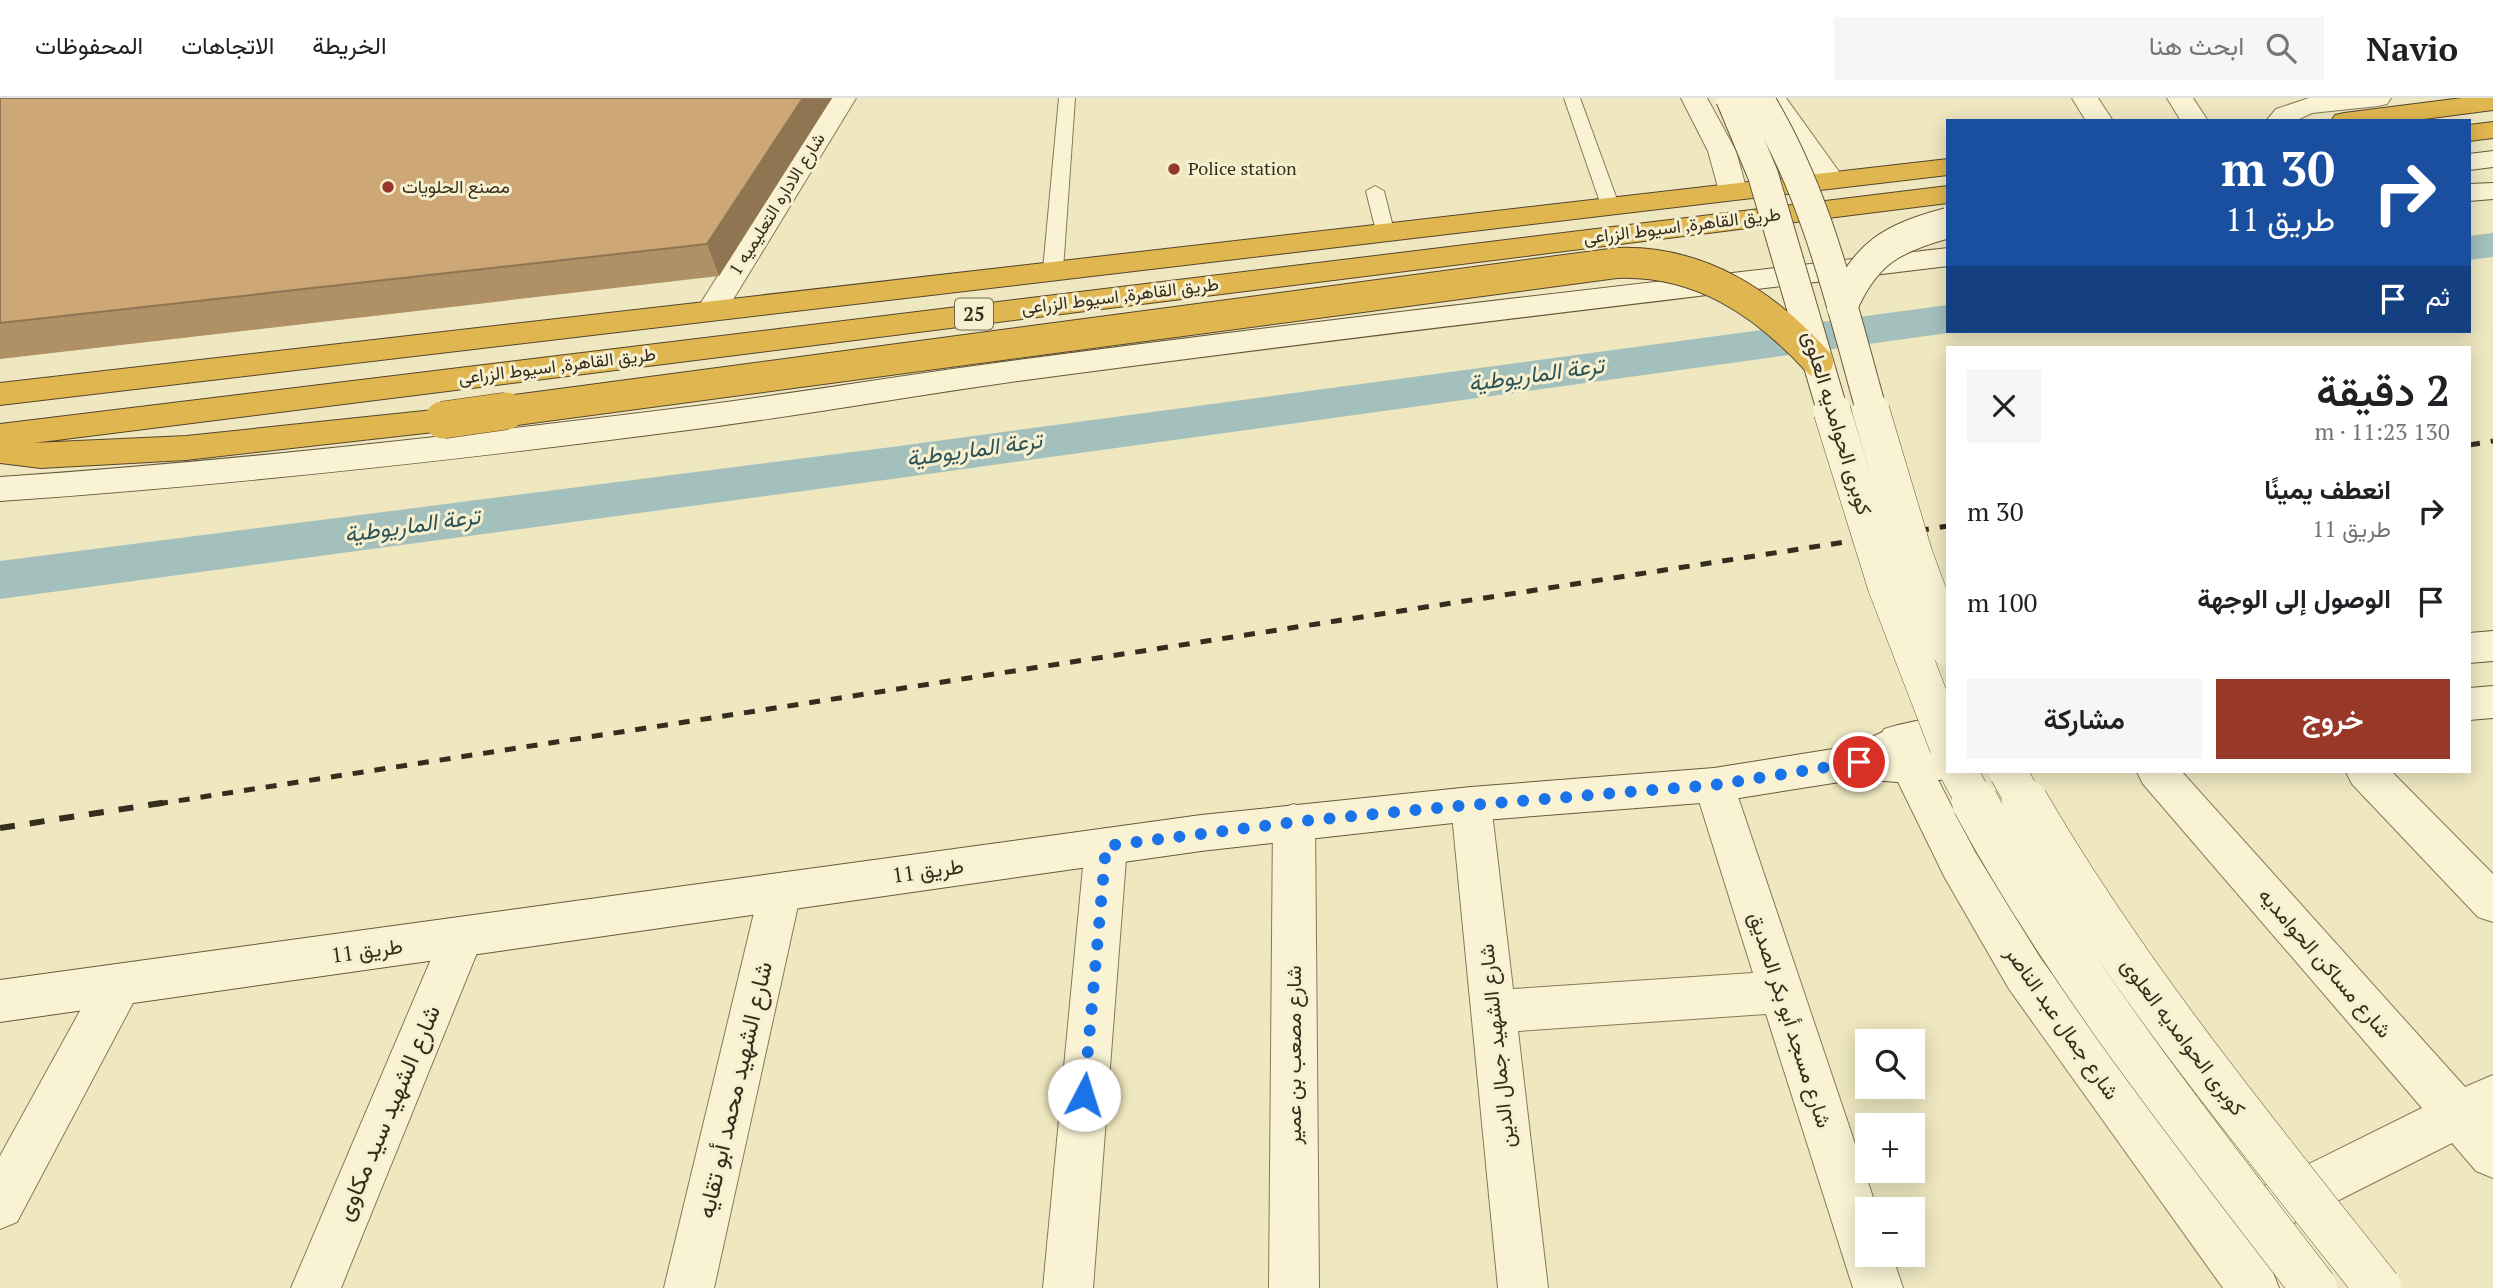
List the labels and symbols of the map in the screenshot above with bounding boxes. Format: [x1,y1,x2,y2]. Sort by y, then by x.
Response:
street label: شارع الاداره التعليميه 1 [723,128,831,280]
place label: Police station [1188,156,1297,180]
marker: Police station [1166,161,1182,177]
place label: مصنع الحلويات [402,174,510,199]
marker: مصنع الحلويات [380,179,396,195]
street label: طريق القاهرة, اسيوط الزراعى [1582,201,1782,249]
street label: طريق القاهرة, اسيوط الزراعى [1020,271,1220,319]
road number: 25 [955,298,993,330]
street label: كوبرى الحوامديه العلوى [1797,327,1879,518]
street label: طريق القاهرة, اسيوط الزراعى [457,341,657,389]
water label: ترعة الماريوطية [1466,348,1609,398]
water label: ترعة الماريوطية [904,423,1047,473]
water label: ترعة الماريوطية [342,499,485,549]
pin [1829,732,1889,792]
street label: طريق 11 [890,851,965,889]
street label: شارع مساكن الحوامديه [2252,881,2399,1044]
street label: شارع مسجد أبو بكر الصديق [1742,908,1839,1131]
street label: طريق 11 [329,931,404,969]
street label: شارع جمال عبد الناصر [1998,939,2126,1105]
street label: شارع الشهيد جمال الدين [1471,943,1522,1149]
street label: كوبرى الحوامديه العلوى [2115,952,2252,1121]
street label: شارع الشهيد محمد أبو تقايه [689,958,780,1222]
street label: شارع مصعب بن عمير [1279,965,1308,1146]
street label: شارع الشهيد سيد مكاوى [327,1000,448,1226]
position arrow [1047,1058,1121,1132]

